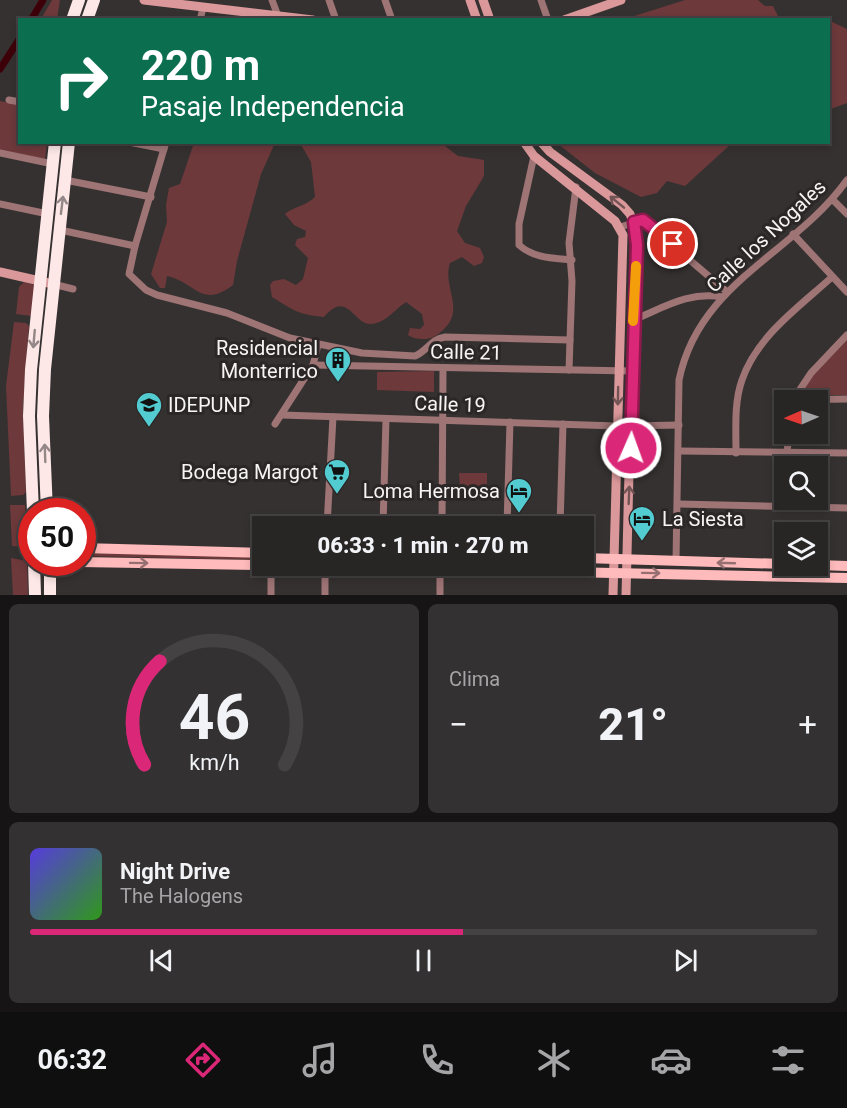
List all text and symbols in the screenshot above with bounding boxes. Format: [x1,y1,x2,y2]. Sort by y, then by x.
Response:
text: 220 m [141,41,260,90]
icon: right [42,42,120,120]
text: Pasaje Independencia [141,91,405,123]
street label: Calle los Nogales [701,175,831,297]
one-way arrow [609,195,625,208]
one-way arrow [57,196,68,216]
pin [647,218,698,269]
icon: arrive [656,227,689,260]
one-way arrow [28,328,39,348]
place label: Residencial Monterrico [216,336,318,383]
street label: Calle 21 [430,339,502,365]
building icon: Residencial Monterrico [323,345,353,383]
one-way arrow [612,386,624,406]
school or university icon: IDEPUNP [134,390,164,428]
north arrow [774,390,828,444]
map controls [774,390,828,576]
street label: Calle 19 [414,391,486,417]
place label: IDEPUNP [168,393,250,417]
position arrow [599,416,663,480]
one-way arrow [39,444,50,464]
button: search [774,456,828,510]
supermarket icon: Bodega Margot [322,457,352,495]
place label: Bodega Margot [181,460,318,484]
hotel icon: Loma Hermosa [504,476,534,514]
place label: Loma Hermosa [363,479,500,503]
one-way arrow [623,485,635,505]
speed limit sign: 50 [18,498,96,576]
hotel icon: La Siesta [627,504,657,542]
place label: La Siesta [662,507,744,531]
button: layers [774,522,828,576]
text: 06:33 · 1 min · 270 m [318,533,528,558]
one-way arrow [717,557,737,568]
one-way arrow [128,558,148,569]
one-way arrow [641,568,661,579]
text: Clima [449,667,500,691]
text: 46 [178,681,250,754]
text: 21° [598,698,668,751]
text: − [449,705,468,744]
text: + [798,705,817,744]
text: km/h [189,751,239,776]
text: Night Drive [120,859,230,884]
text: The Halogens [120,884,243,908]
icon: previous [145,944,178,977]
icon: pause [407,944,440,977]
icon: next [669,944,702,977]
icon: directions [182,1039,224,1081]
icon: music [299,1039,341,1081]
icon: phone [416,1039,458,1081]
icon: climate [533,1039,575,1081]
icon: car [650,1039,692,1081]
icon: filters [767,1039,809,1081]
text: 06:32 [38,1044,107,1076]

